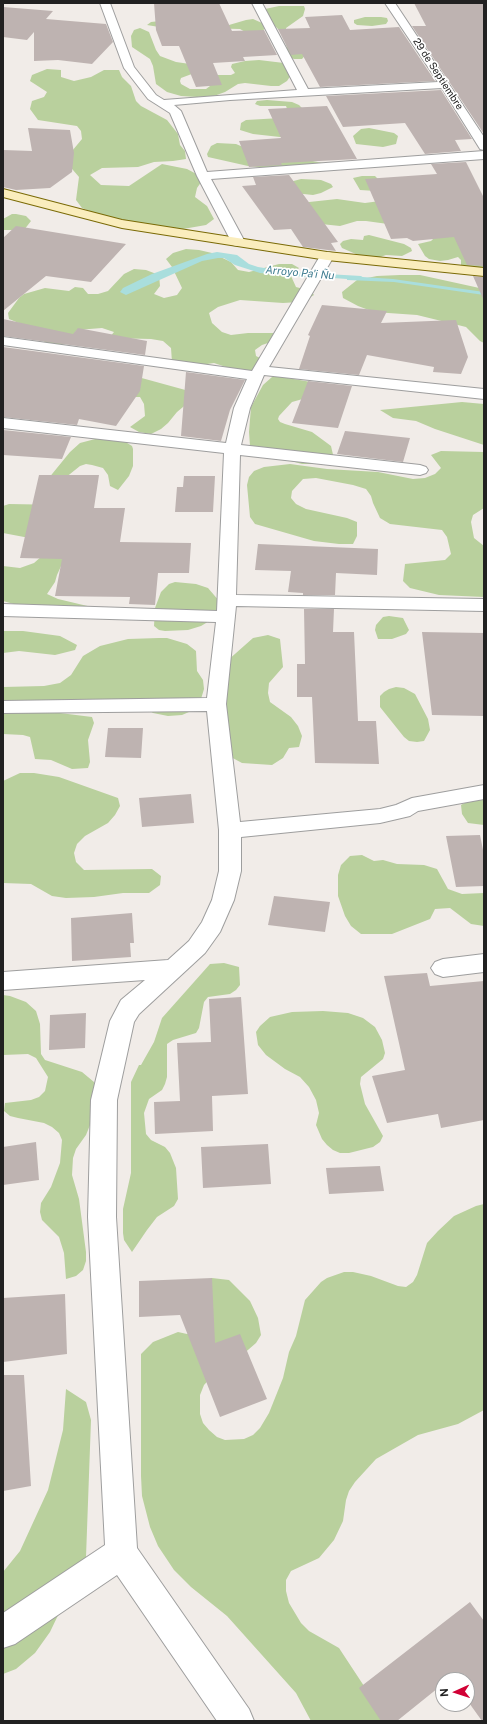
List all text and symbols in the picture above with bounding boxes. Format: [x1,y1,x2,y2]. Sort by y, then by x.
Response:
street label: 29 de Septiembre [410,36,466,112]
water label: Arroyo Pa'i Ñu [265,263,335,283]
north arrow [435,1672,475,1712]
text: N [438,1688,450,1697]

